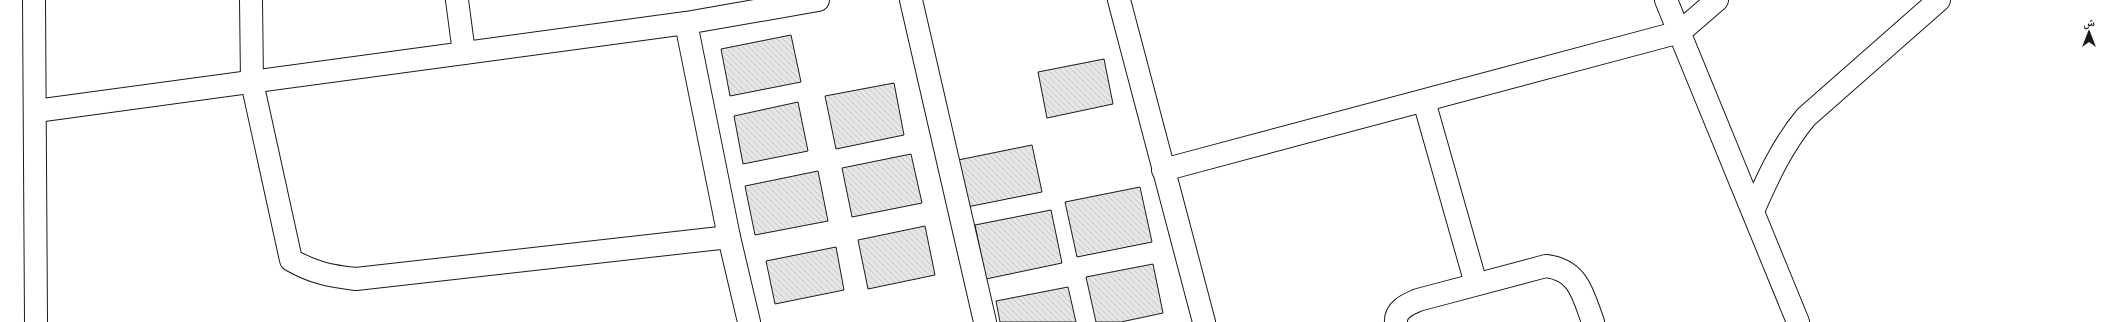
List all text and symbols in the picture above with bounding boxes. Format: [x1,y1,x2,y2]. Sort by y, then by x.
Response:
north arrow [2069,12,2109,52]
text: ش [2083,15,2095,30]

